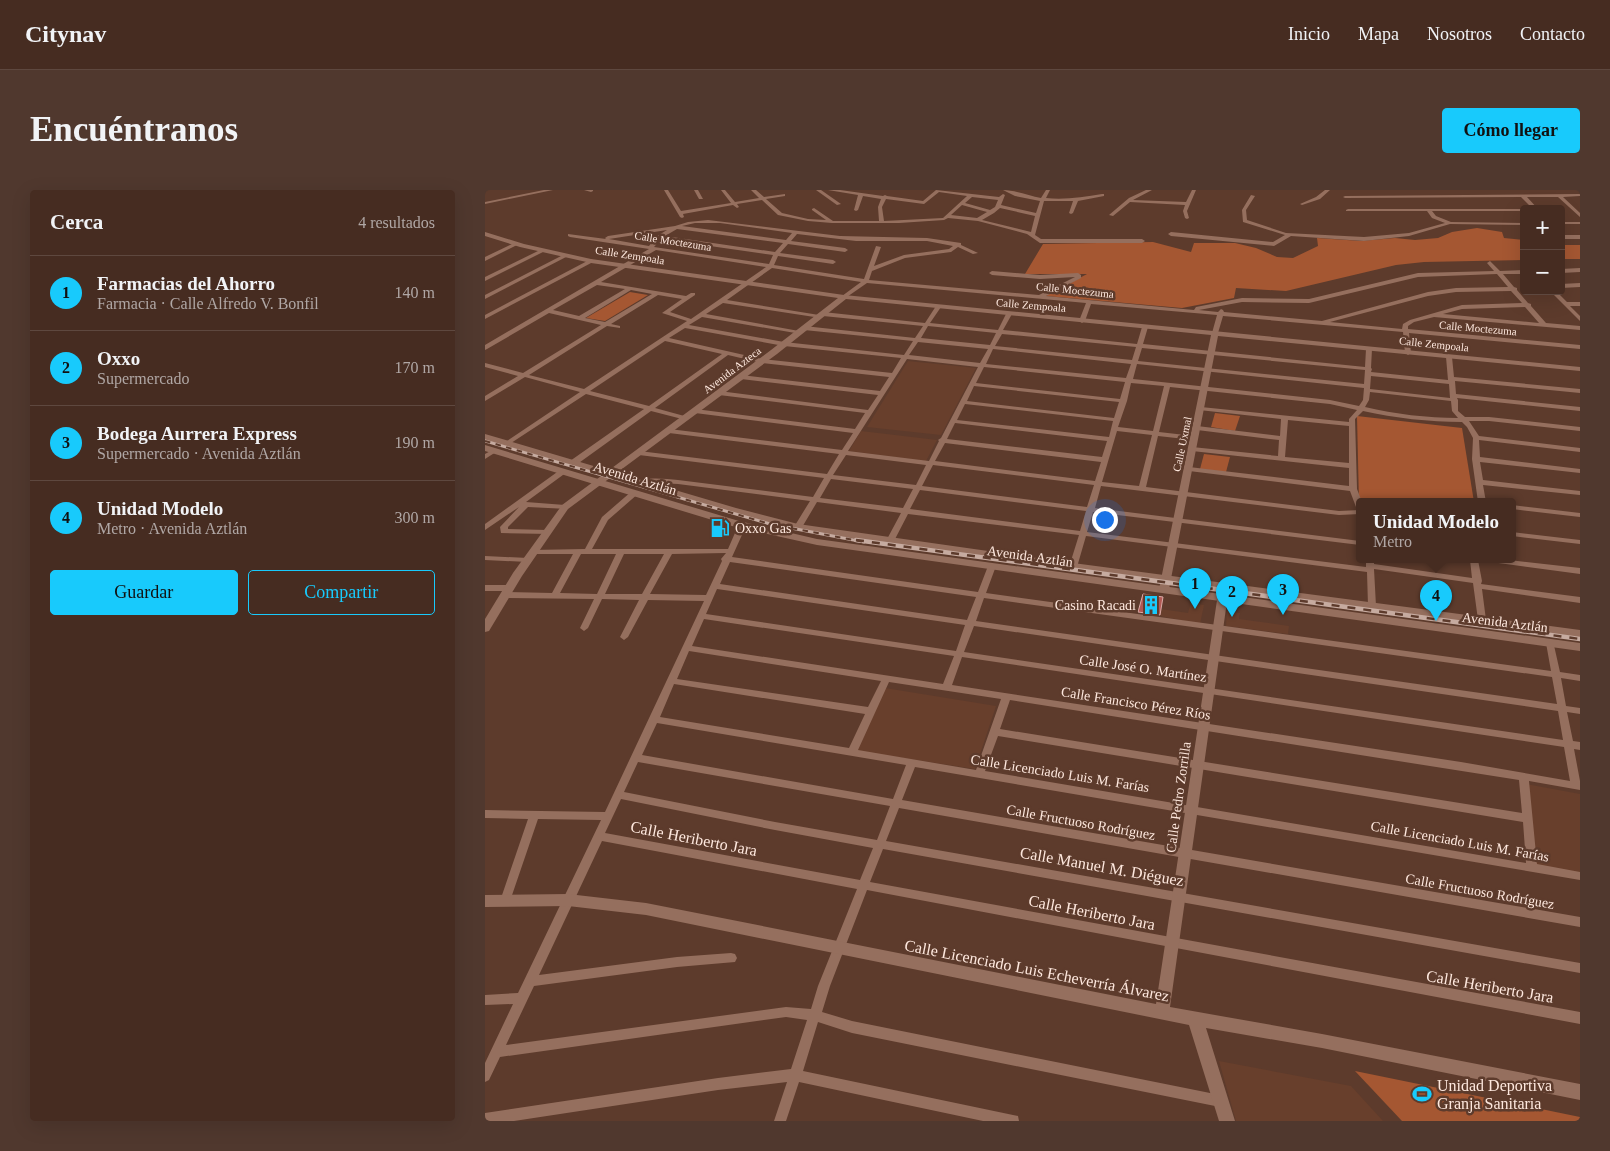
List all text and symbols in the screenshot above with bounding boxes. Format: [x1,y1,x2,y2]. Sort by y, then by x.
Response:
text: Citynav [25,21,106,47]
text: Inicio [1288,24,1330,44]
text: Mapa [1358,24,1399,44]
text: Nosotros [1427,24,1492,44]
text: Contacto [1520,24,1585,44]
button: Cómo llegar [1442,108,1580,153]
text: Encuéntranos [30,110,238,149]
map controls [1520,205,1565,295]
button: + [1520,205,1565,250]
text: Cerca [50,210,103,234]
text: 4 resultados [358,214,435,231]
street label: Calle Moctezuma [634,229,713,253]
street label: Calle Zempoala [595,244,666,266]
button: − [1520,250,1565,295]
text: Farmacias del Ahorro [97,273,275,294]
street label: Calle Moctezuma [1036,280,1114,300]
text: 1 [62,284,70,301]
text: 140 m [395,284,435,301]
text: Farmacia · Calle Alfredo V. Bonfil [97,295,319,312]
street label: Calle Zempoala [996,296,1066,314]
street label: Calle Moctezuma [1439,319,1517,337]
street label: Calle Zempoala [1399,334,1470,354]
street label: Avenida Azteca [701,344,763,396]
text: Oxxo [97,348,140,369]
text: 2 [62,359,70,376]
text: 170 m [395,359,435,376]
text: Supermercado [97,370,189,387]
street label: Calle Uxmal [1170,415,1194,473]
text: Bodega Aurrera Express [97,423,297,444]
text: 3 [62,434,70,451]
text: 190 m [395,434,435,451]
text: Supermercado · Avenida Aztlán [97,445,301,462]
street label: Avenida Aztlán [591,459,678,498]
text: Unidad Modelo [97,498,223,519]
popup [1356,498,1516,563]
your location [1092,507,1118,533]
text: 4 [62,509,70,526]
text: 300 m [395,509,435,526]
text: Unidad Modelo [1373,511,1499,532]
fuel station icon: Oxxo Gas [709,517,731,539]
text: Metro · Avenida Aztlán [97,520,247,537]
place label: Oxxo Gas [735,521,791,536]
text: Metro [1373,533,1412,550]
street label: Avenida Aztlán [986,543,1074,570]
pin: 1 [1179,568,1211,609]
button: Guardar [50,570,238,615]
button: Compartir [248,570,435,615]
pin: 3 [1267,574,1299,615]
pin: 2 [1216,576,1248,617]
pin: 4 [1420,580,1452,621]
building icon: Casino Racadi [1140,594,1162,616]
place label: Casino Racadi [1055,598,1136,613]
street label: Avenida Aztlán [1461,610,1549,635]
street label: Calle José O. Martínez [1078,652,1207,685]
street label: Calle Francisco Pérez Ríos [1060,684,1212,723]
street label: Calle Pedro Zorrilla [1163,740,1194,854]
street label: Calle Licenciado Luis M. Farías [969,752,1150,795]
street label: Calle Fructuoso Rodríguez [1005,802,1157,843]
street label: Calle Heriberto Jara [629,818,759,859]
street label: Calle Licenciado Luis M. Farías [1370,818,1550,865]
street label: Calle Manuel M. Diéguez [1018,844,1185,890]
street label: Calle Fructuoso Rodríguez [1404,871,1556,912]
street label: Calle Heriberto Jara [1027,892,1157,933]
street label: Calle Licenciado Luis Echeverría Álvarez [903,935,1171,1005]
street label: Calle Heriberto Jara [1425,967,1555,1006]
place label: Unidad Deportiva Granja Sanitaria [1437,1077,1552,1113]
sports icon: Unidad Deportiva Granja Sanitaria [1411,1083,1433,1105]

